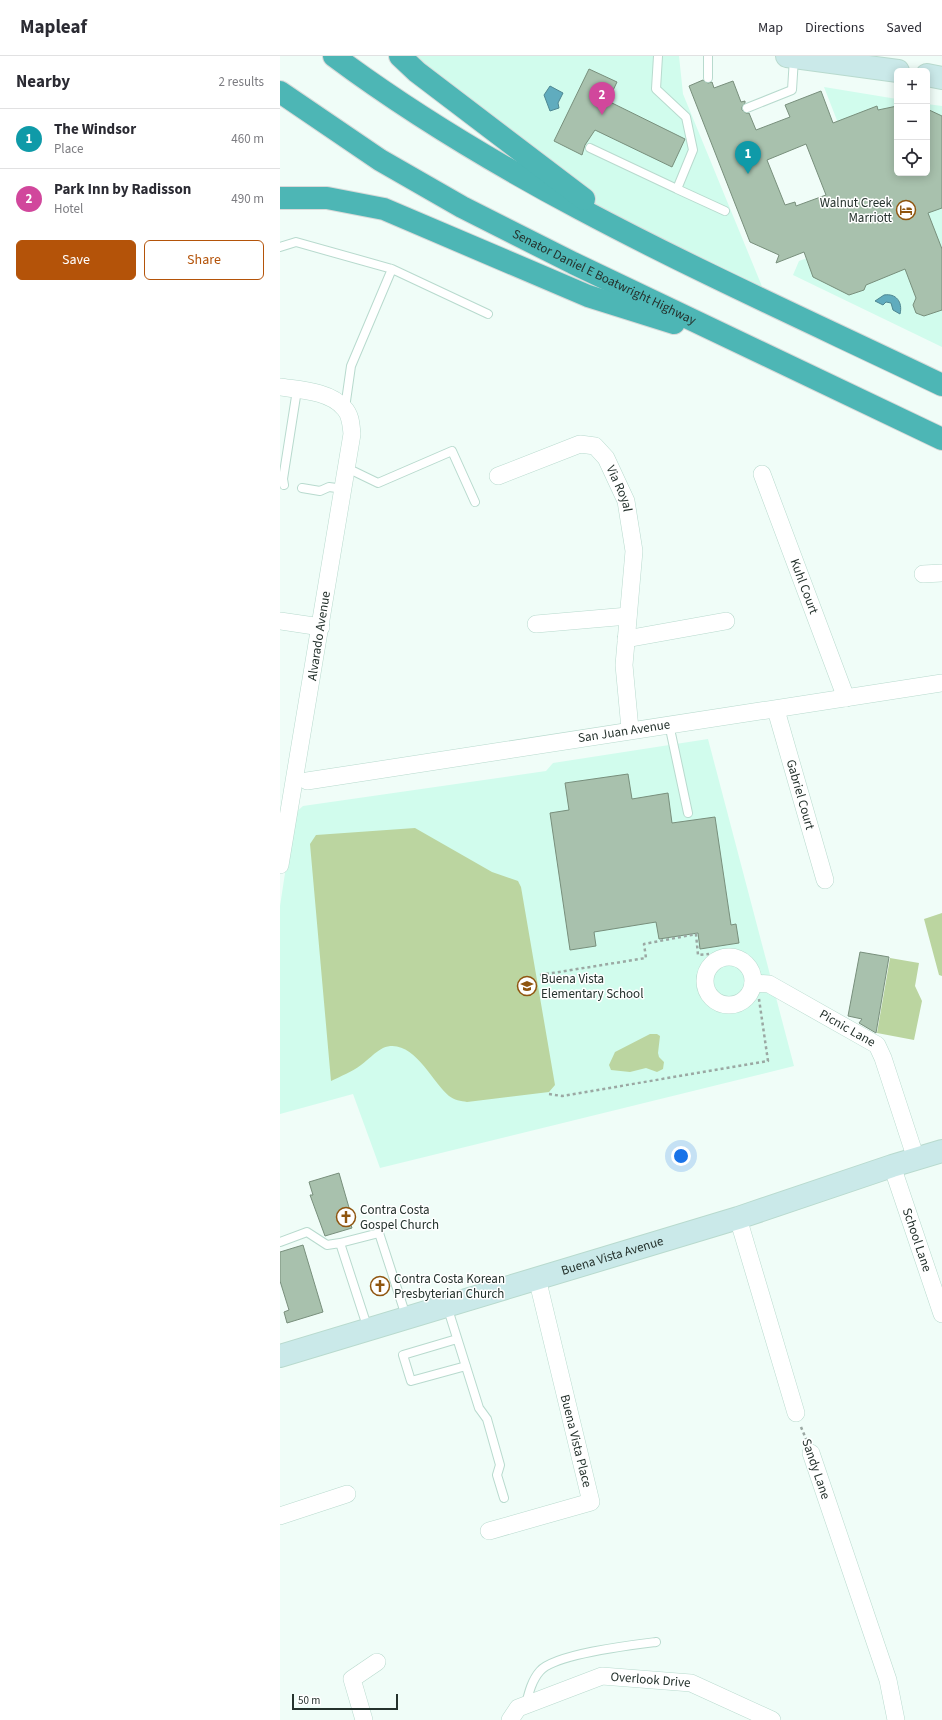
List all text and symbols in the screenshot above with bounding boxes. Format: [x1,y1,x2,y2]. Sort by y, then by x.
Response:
text: Mapleaf [20,14,87,41]
text: Map [758,18,783,38]
text: Directions [805,18,864,38]
text: Saved [886,18,922,38]
map controls [894,68,930,176]
button: + [894,68,930,104]
text: Nearby [16,70,70,94]
text: 2 results [219,73,264,91]
pin: 2 [589,82,615,115]
button: − [894,104,930,140]
text: The Windsor [54,119,136,140]
text: 1 [26,130,32,148]
text: 460 m [231,130,264,148]
text: Place [54,140,83,158]
button: locate [894,140,930,176]
pin: 1 [735,141,761,174]
text: Park Inn by Radisson [54,179,191,200]
text: 2 [26,190,32,208]
text: 490 m [231,190,264,208]
place label: Walnut Creek Marriott [820,194,893,227]
hotel icon: Walnut Creek Marriott [895,199,917,221]
text: Hotel [54,200,83,218]
street label: Senator Daniel E Boatwright Highway [509,225,699,329]
button: Save [16,240,136,280]
button: Share [144,240,264,280]
street label: Via Royal [602,462,637,513]
street label: Kuhl Court [786,556,823,617]
street label: Alvarado Avenue [303,590,335,682]
street label: San Juan Avenue [577,715,671,747]
street label: Gabriel Court [782,757,819,832]
place label: Buena Vista Elementary School [541,970,643,1003]
school or university icon: Buena Vista Elementary School [516,975,538,997]
street label: Picnic Lane [816,1005,879,1051]
your location [671,1146,691,1166]
place label: Contra Costa Gospel Church [360,1201,439,1234]
church icon: Contra Costa Gospel Church [335,1206,357,1228]
street label: School Lane [898,1206,936,1274]
street label: Buena Vista Avenue [559,1232,666,1280]
place label: Contra Costa Korean Presbyterian Church [394,1270,505,1303]
church icon: Contra Costa Korean Presbyterian Church [369,1275,391,1297]
street label: Buena Vista Place [556,1393,596,1489]
street label: Sandy Lane [797,1436,835,1502]
street label: Overlook Drive [610,1668,691,1692]
scale bar [292,1692,398,1711]
text: 50 m [298,1693,320,1708]

